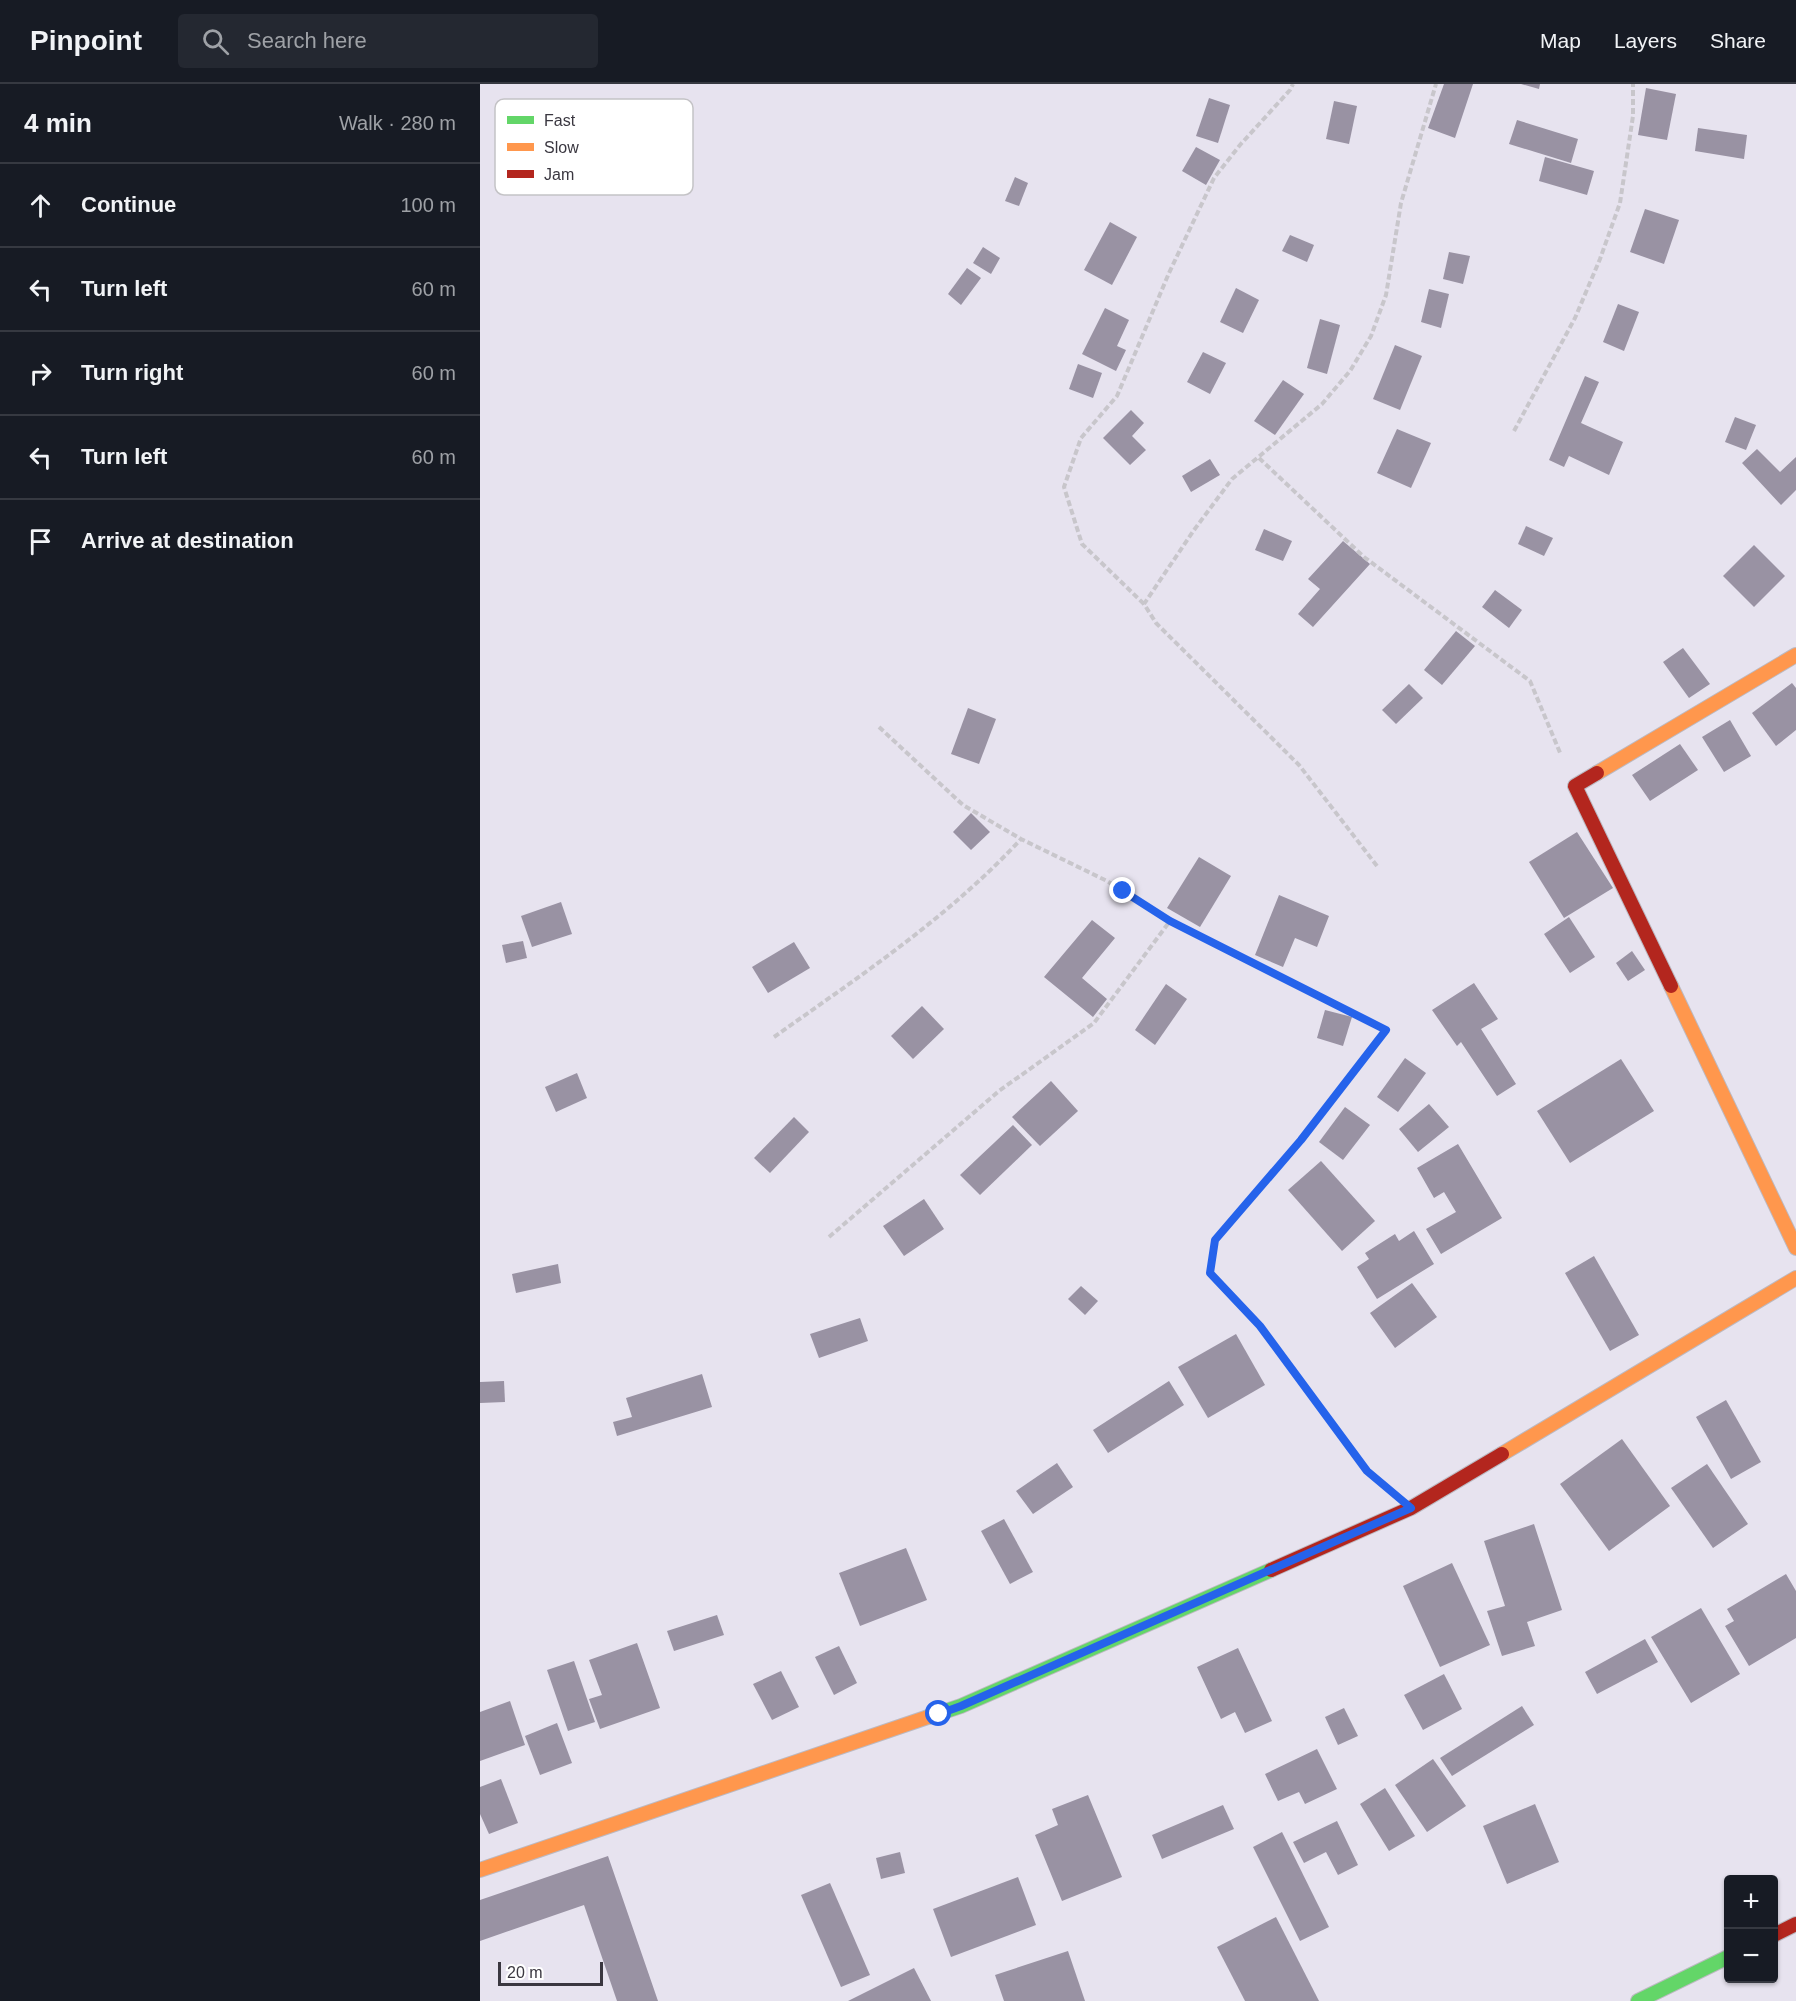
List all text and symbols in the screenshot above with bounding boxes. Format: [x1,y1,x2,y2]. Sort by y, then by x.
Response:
search box [178,14,598,68]
text: Pinpoint [30,25,142,56]
icon: search [199,25,232,58]
text: Search here [247,28,367,53]
text: Map [1540,29,1581,52]
text: Layers [1614,29,1677,52]
text: Share [1710,29,1766,52]
legend [495,99,693,195]
text: 4 min [24,108,92,138]
text: Walk · 280 m [339,112,456,134]
text: Fast [544,112,576,129]
text: Slow [544,139,579,156]
text: Jam [544,166,574,183]
icon: ahead [24,189,57,222]
text: Continue [81,192,176,217]
text: 100 m [400,194,456,216]
icon: left [24,273,57,306]
text: Turn left [81,276,167,301]
text: 60 m [412,278,456,300]
icon: right [24,357,57,390]
text: Turn right [81,360,183,385]
text: 60 m [412,362,456,384]
icon: left [24,441,57,474]
text: Turn left [81,444,167,469]
text: 60 m [412,446,456,468]
icon: arrive [24,525,57,558]
text: Arrive at destination [81,528,294,553]
route end [1109,877,1135,903]
route start [925,1700,951,1726]
map controls [1724,1875,1778,1983]
button: + [1724,1875,1778,1929]
button: − [1724,1929,1778,1983]
scale bar [498,1959,603,1986]
text: 20 m [507,1964,543,1981]

